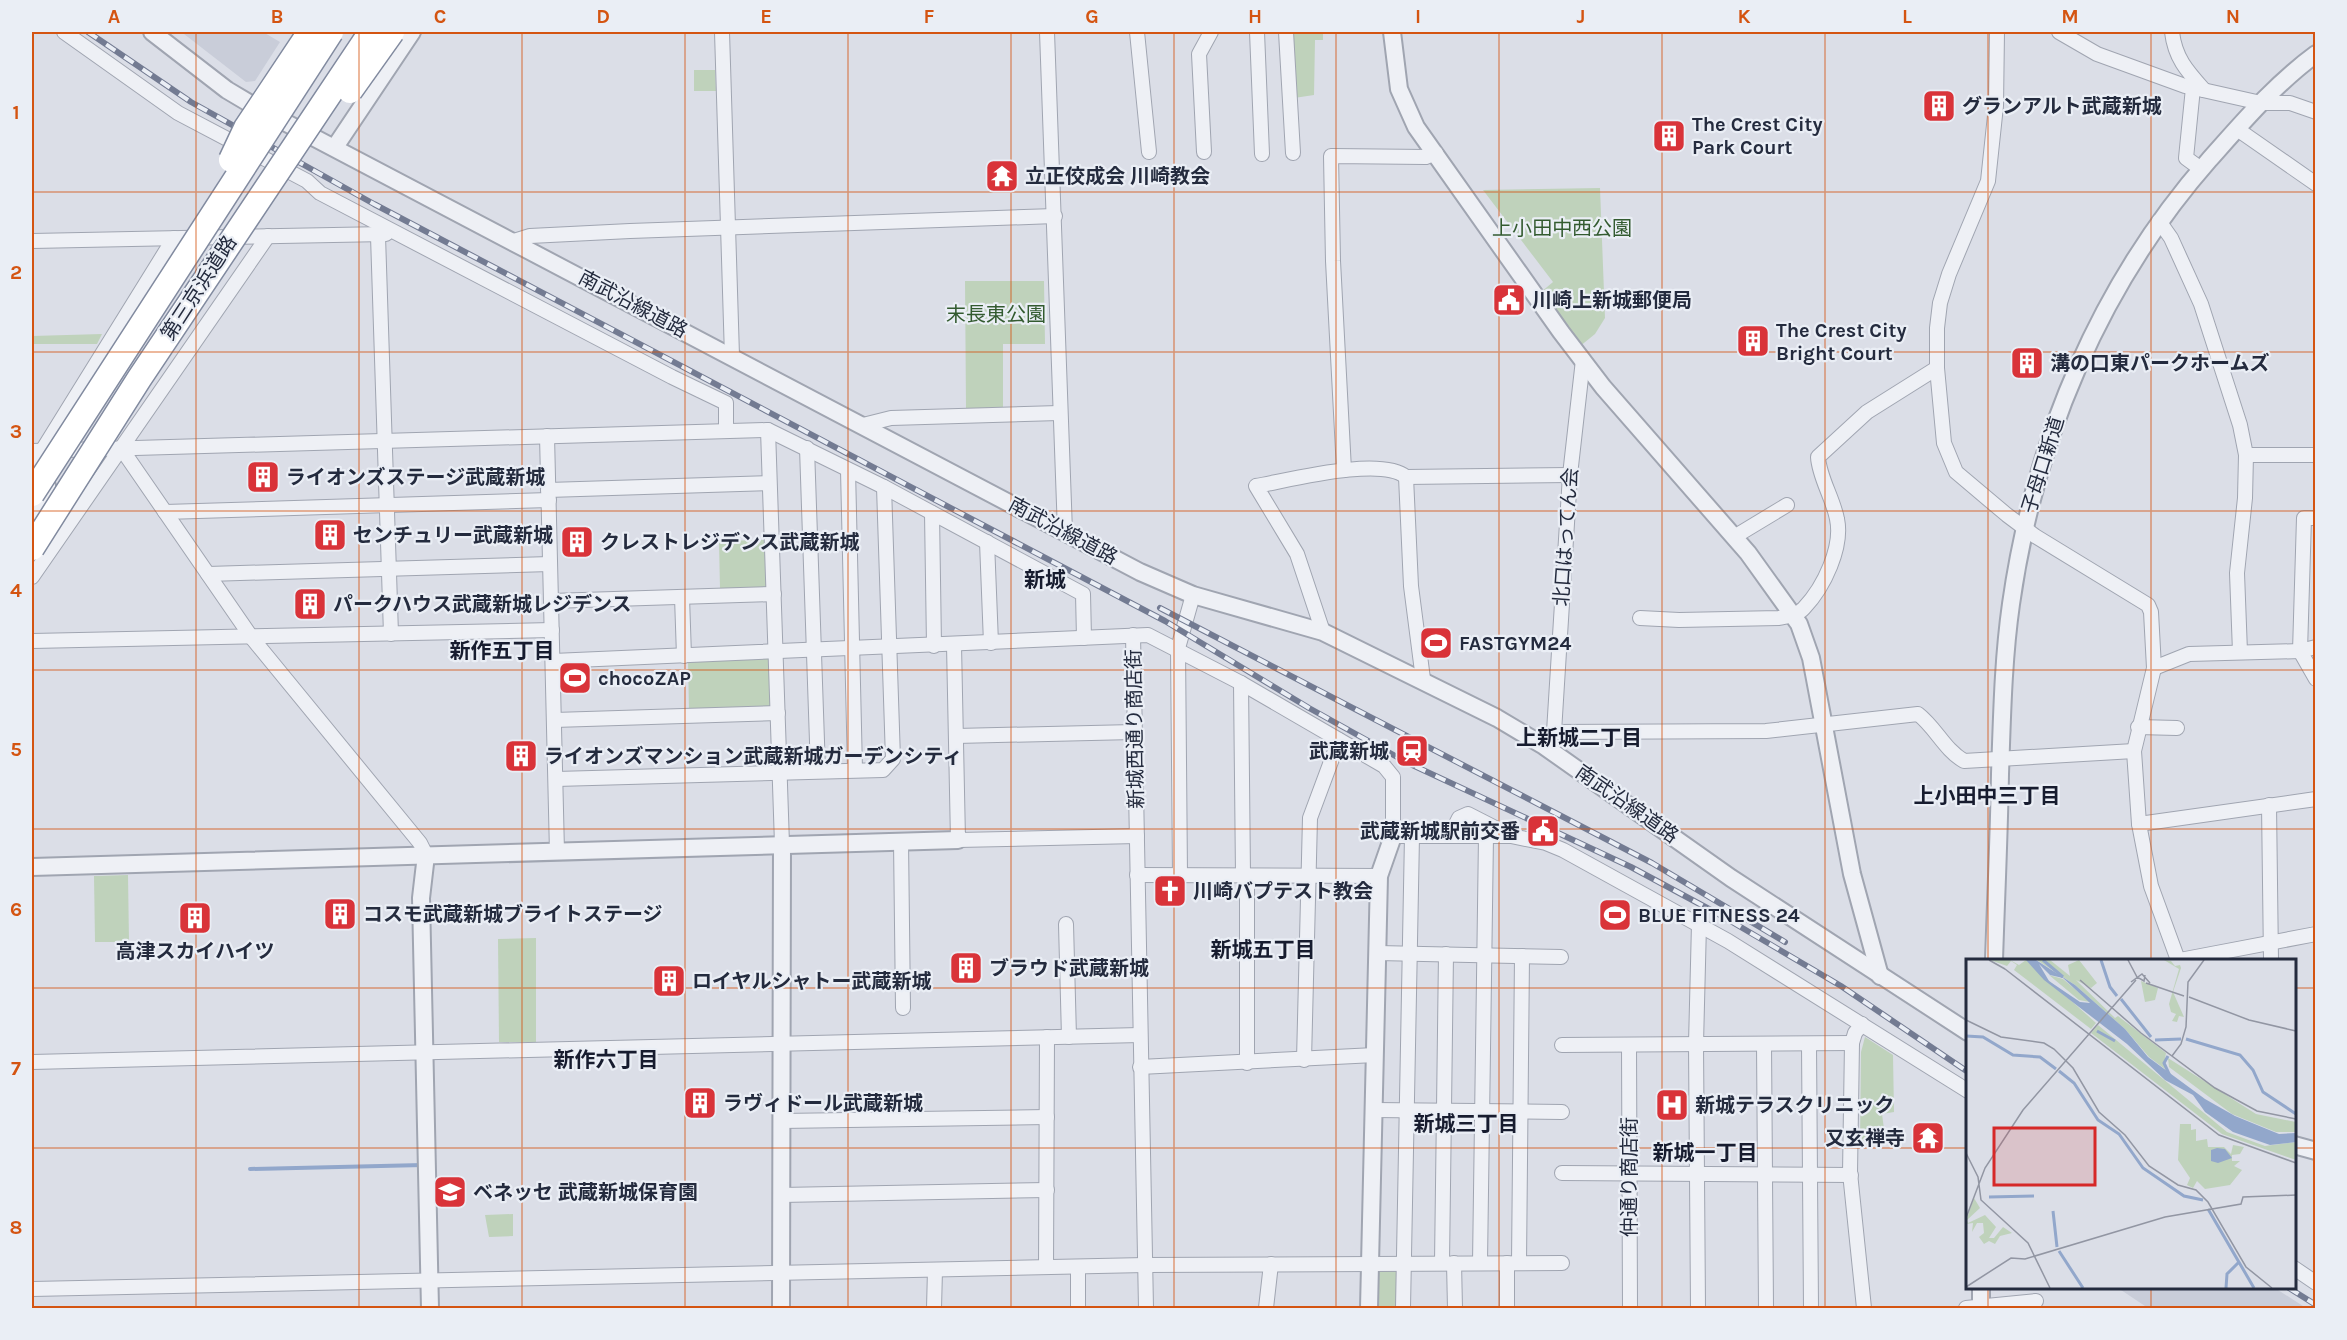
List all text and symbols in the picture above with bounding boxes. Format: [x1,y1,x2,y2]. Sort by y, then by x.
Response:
text: A [108,5,121,28]
text: B [271,5,283,28]
text: C [434,5,446,28]
text: D [596,5,610,28]
text: E [760,5,772,28]
text: F [924,5,935,28]
text: G [1085,5,1099,28]
text: H [1248,5,1262,28]
text: I [1415,5,1421,28]
text: J [1577,5,1585,28]
text: K [1737,5,1751,28]
text: L [1902,5,1912,28]
text: M [2061,5,2079,28]
text: N [2226,5,2240,28]
building icon: グランアルト武蔵新城 [1921,88,1957,124]
place label: グランアルト武蔵新城 [1962,95,2162,118]
text: 1 [12,101,20,124]
place label: The Crest City Park Court [1692,113,1823,159]
building icon: The Crest City Park Court [1651,118,1687,154]
temple icon: 立正佼成会 川崎教会 [984,158,1020,194]
place label: 立正佼成会 川崎教会 [1025,165,1210,188]
park label: 上小田中西公園 [1492,217,1632,240]
street label: 第三京浜道路 [157,231,241,345]
text: 2 [10,261,22,284]
street label: 南武沿線道路 [575,266,691,342]
public building icon: 川崎上新城郵便局 [1491,282,1527,318]
place label: 川崎上新城郵便局 [1532,289,1692,312]
park label: 末長東公園 [946,303,1046,326]
place label: The Crest City Bright Court [1776,319,1907,365]
building icon: The Crest City Bright Court [1735,323,1771,359]
building icon: 溝の口東パークホームズ [2009,345,2045,381]
place label: 溝の口東パークホームズ [2050,352,2269,375]
street label: 子母口新道 [2017,414,2069,516]
text: 3 [10,420,22,443]
building icon: ライオンズステージ武蔵新城 [245,459,281,495]
place label: ライオンズステージ武蔵新城 [286,466,545,489]
street label: 北口はってん会 [1550,467,1582,607]
street label: 南武沿線道路 [1005,493,1121,569]
building icon: センチュリー武蔵新城 [312,517,348,553]
place label: センチュリー武蔵新城 [353,524,553,547]
building icon: クレストレジデンス武蔵新城 [559,524,595,560]
place label: クレストレジデンス武蔵新城 [600,531,860,554]
district label: 新城 [1024,568,1066,592]
text: 4 [10,579,22,602]
building icon: パークハウス武蔵新城レジデンス [292,586,328,622]
place label: パークハウス武蔵新城レジデンス [333,593,632,616]
sports icon: FASTGYM24 [1418,625,1454,661]
place label: FASTGYM24 [1459,632,1571,655]
district label: 新作五丁目 [450,639,555,663]
street label: 新城西通り商店街 [1122,649,1148,809]
sports icon: chocoZAP [557,660,593,696]
place label: chocoZAP [598,667,691,690]
district label: 上新城二丁目 [1516,726,1642,750]
station icon: 武蔵新城 [1394,733,1430,769]
text: 5 [10,738,22,761]
building icon: ライオンズマンション武蔵新城ガーデンシティ [503,738,539,774]
place label: 武蔵新城 [1309,740,1389,763]
place label: ライオンズマンション武蔵新城ガーデンシティ [544,745,962,768]
street label: 南武沿線道路 [1571,760,1683,848]
district label: 上小田中三丁目 [1914,784,2061,808]
public building icon: 武蔵新城駅前交番 [1525,813,1561,849]
place label: 武蔵新城駅前交番 [1360,820,1520,843]
church icon: 川崎バプテスト教会 [1152,873,1188,909]
place label: 川崎バプテスト教会 [1193,880,1373,903]
building icon: コスモ武蔵新城ブライトステージ [322,896,358,932]
sports icon: BLUE FITNESS 24 [1597,897,1633,933]
text: 6 [10,898,22,921]
building icon: 高津スカイハイツ [177,900,213,936]
place label: コスモ武蔵新城ブライトステージ [363,903,663,926]
place label: BLUE FITNESS 24 [1638,904,1800,927]
district label: 新城五丁目 [1211,938,1316,962]
place label: 高津スカイハイツ [115,940,275,963]
building icon: ブラウド武蔵新城 [948,950,984,986]
place label: ブラウド武蔵新城 [989,957,1149,980]
inset map [1966,959,2296,1289]
building icon: ロイヤルシャトー武蔵新城 [651,963,687,999]
place label: ロイヤルシャトー武蔵新城 [692,970,931,993]
district label: 新作六丁目 [554,1048,659,1072]
text: 7 [11,1057,21,1080]
building icon: ラヴィドール武蔵新城 [682,1085,718,1121]
hospital icon: 新城テラスクリニック [1654,1087,1690,1123]
place label: ラヴィドール武蔵新城 [723,1092,923,1115]
place label: 新城テラスクリニック [1695,1094,1895,1117]
district label: 新城三丁目 [1414,1112,1519,1136]
street label: 仲通り商店街 [1618,1117,1641,1237]
temple icon: 又玄禅寺 [1910,1120,1946,1156]
place label: 又玄禅寺 [1825,1127,1905,1150]
district label: 新城一丁目 [1653,1141,1758,1165]
school or university icon: ベネッセ 武蔵新城保育園 [432,1174,468,1210]
place label: ベネッセ 武蔵新城保育園 [473,1181,698,1204]
text: 8 [10,1216,22,1239]

